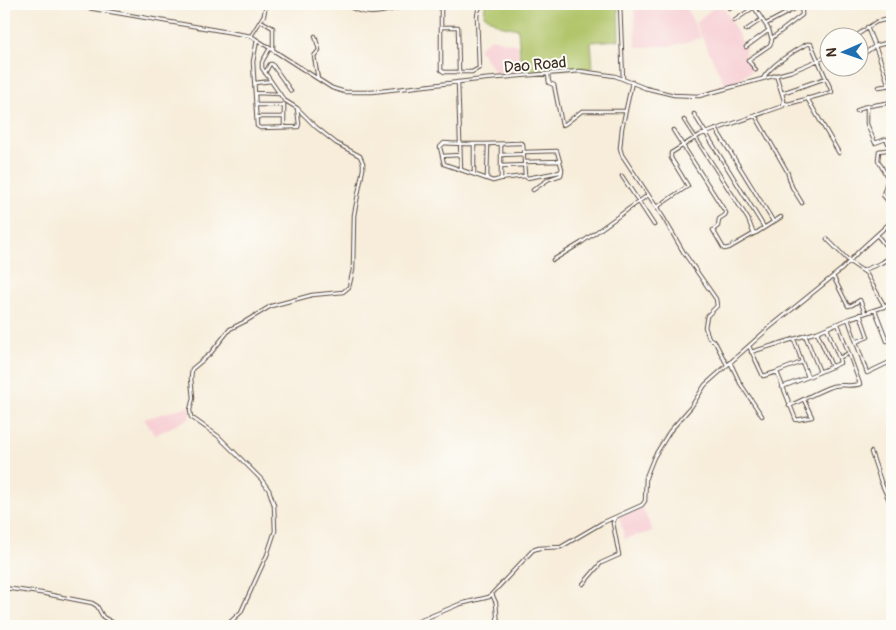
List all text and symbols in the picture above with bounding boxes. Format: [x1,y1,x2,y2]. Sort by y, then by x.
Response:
north arrow [818,28,868,78]
text: N [823,47,840,57]
street label: Dao Road [503,52,567,78]

